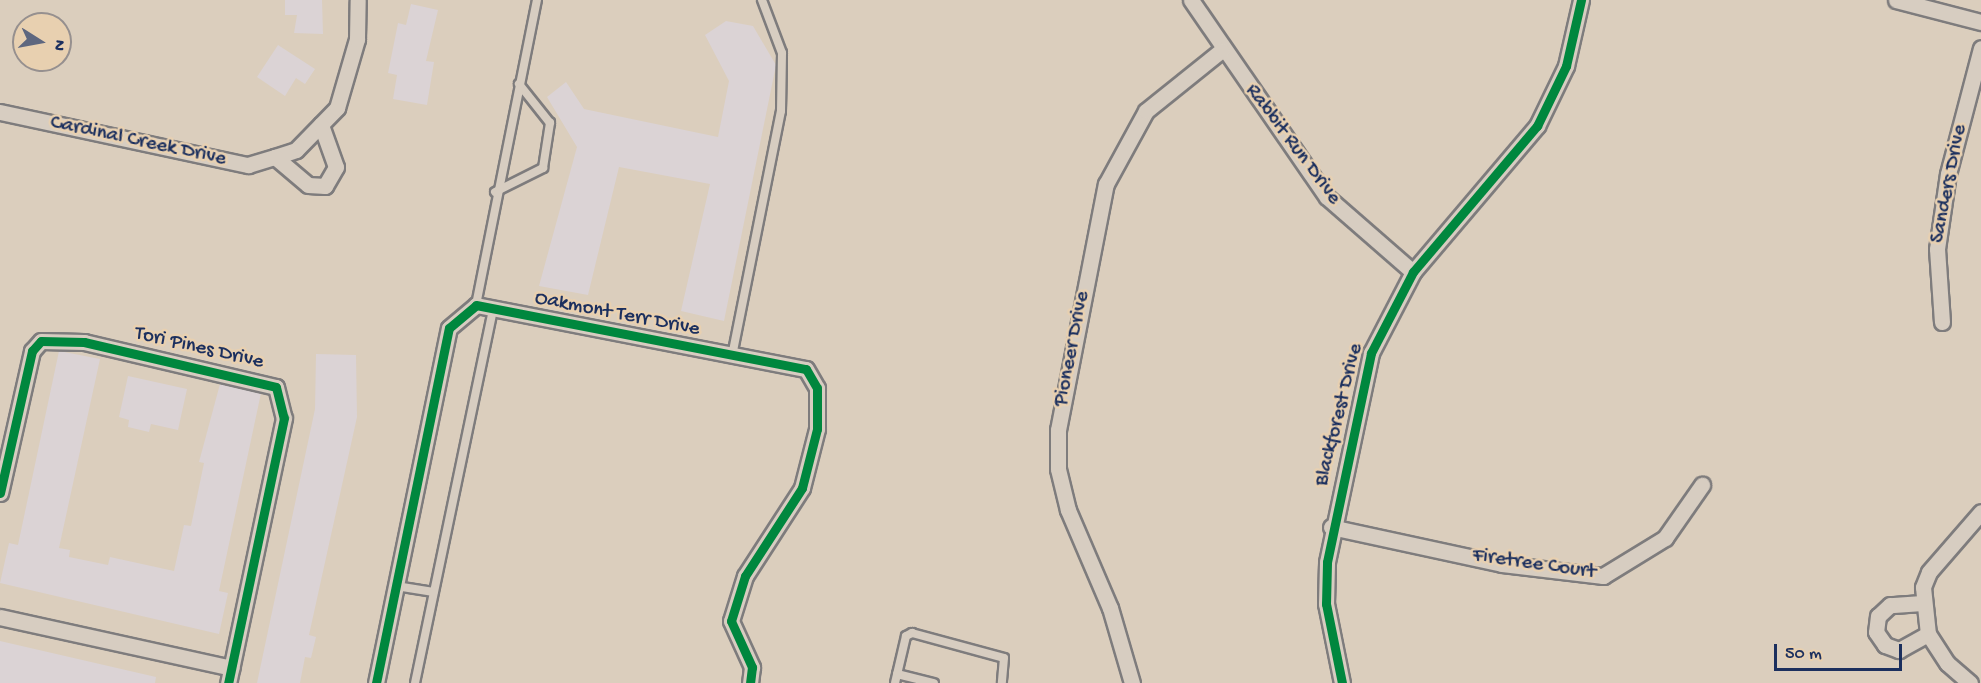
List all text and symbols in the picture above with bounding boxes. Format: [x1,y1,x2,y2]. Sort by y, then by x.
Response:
north arrow [12,12,72,72]
text: N [48,38,69,52]
street label: Rabbit Run Drive [1238,80,1346,210]
street label: Cardinal Creek Drive [48,111,228,173]
street label: Sanders Drive [1926,122,1974,246]
street label: Oakmont Terr Drive [532,287,702,343]
street label: Pioneer Drive [1049,289,1097,409]
street label: Tori Pines Drive [132,322,266,376]
street label: Blackforest Drive [1310,341,1370,489]
street label: Firetree Court [1471,544,1597,586]
scale bar [1777,632,1904,670]
text: 50 m [1785,644,1822,665]

